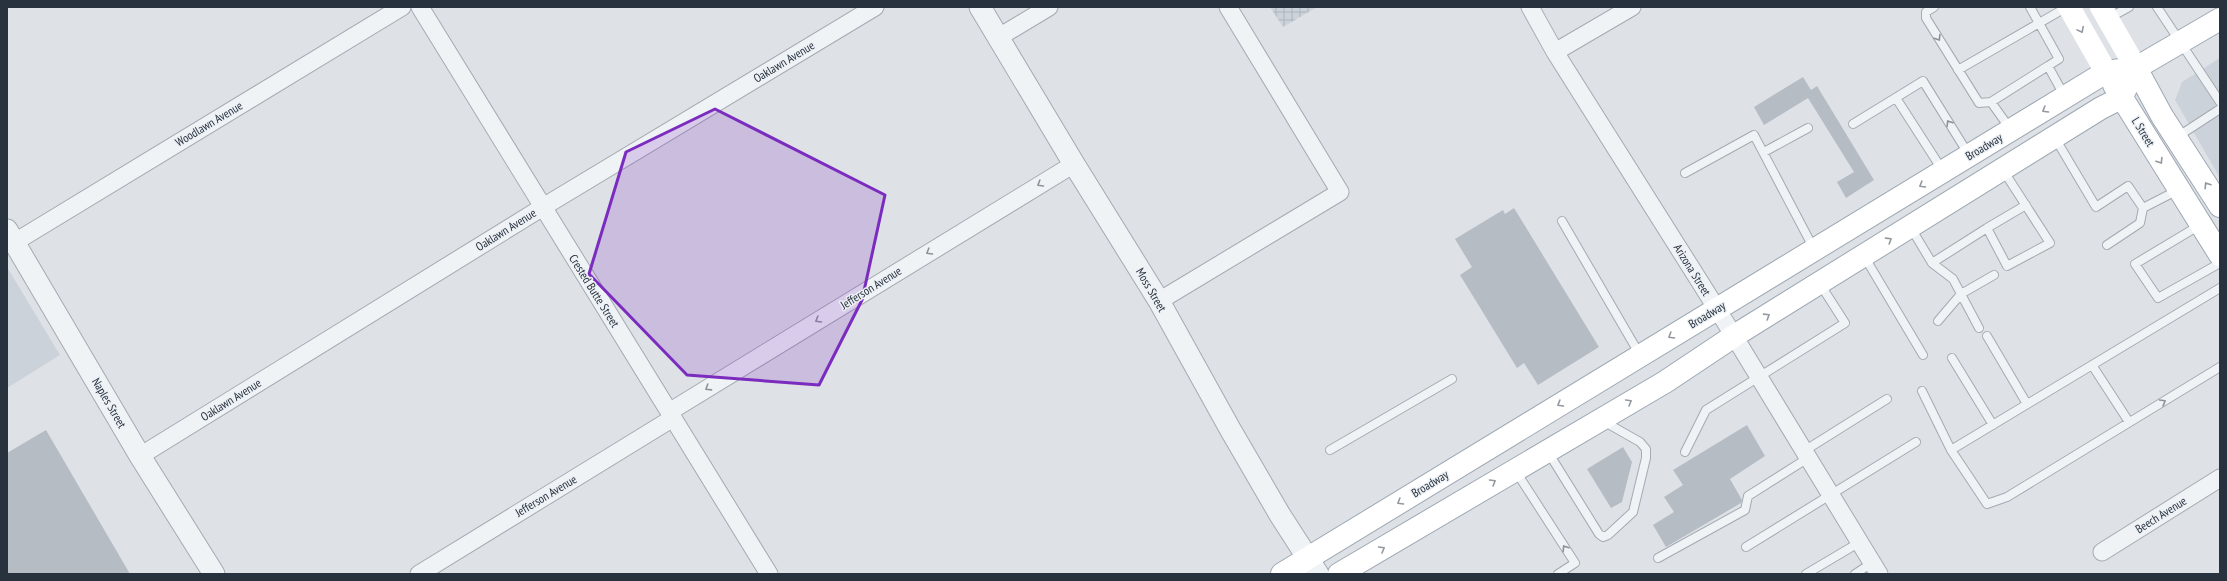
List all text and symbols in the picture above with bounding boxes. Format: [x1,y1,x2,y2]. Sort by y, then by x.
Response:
one-way arrow [2076,25,2084,33]
one-way arrow [1934,34,1941,41]
street label: Oaklawn Avenue [750,37,817,86]
street label: Woodlawn Avenue [172,98,245,149]
one-way arrow [2042,105,2049,113]
street label: L Street [2129,114,2159,150]
one-way arrow [1946,120,1953,127]
street label: Broadway [1963,129,2005,163]
one-way arrow [2156,157,2163,164]
one-way arrow [1037,180,1044,187]
one-way arrow [1919,180,1926,187]
one-way arrow [2204,182,2212,189]
street label: Oaklawn Avenue [473,205,539,254]
one-way arrow [1885,237,1892,244]
street label: Arizona Street [1671,241,1715,299]
one-way arrow [926,247,933,255]
street label: Crested Butte Street [566,251,623,331]
street label: Jefferson Avenue [837,263,904,313]
street label: Moss Street [1133,265,1170,315]
street label: Broadway [1686,297,1728,331]
one-way arrow [1763,313,1770,320]
one-way arrow [815,315,822,323]
one-way arrow [1668,332,1675,339]
street label: Naples Street [89,375,130,431]
street label: Oaklawn Avenue [198,375,264,424]
one-way arrow [705,384,712,391]
one-way arrow [1557,399,1564,407]
one-way arrow [1625,400,1633,407]
one-way arrow [2159,400,2166,407]
street label: Broadway [1409,466,1451,500]
street label: Jefferson Avenue [511,471,579,520]
one-way arrow [1489,479,1496,487]
street label: Beech Avenue [2132,493,2189,536]
one-way arrow [1397,497,1404,505]
one-way arrow [1562,545,1570,552]
one-way arrow [1378,547,1385,554]

